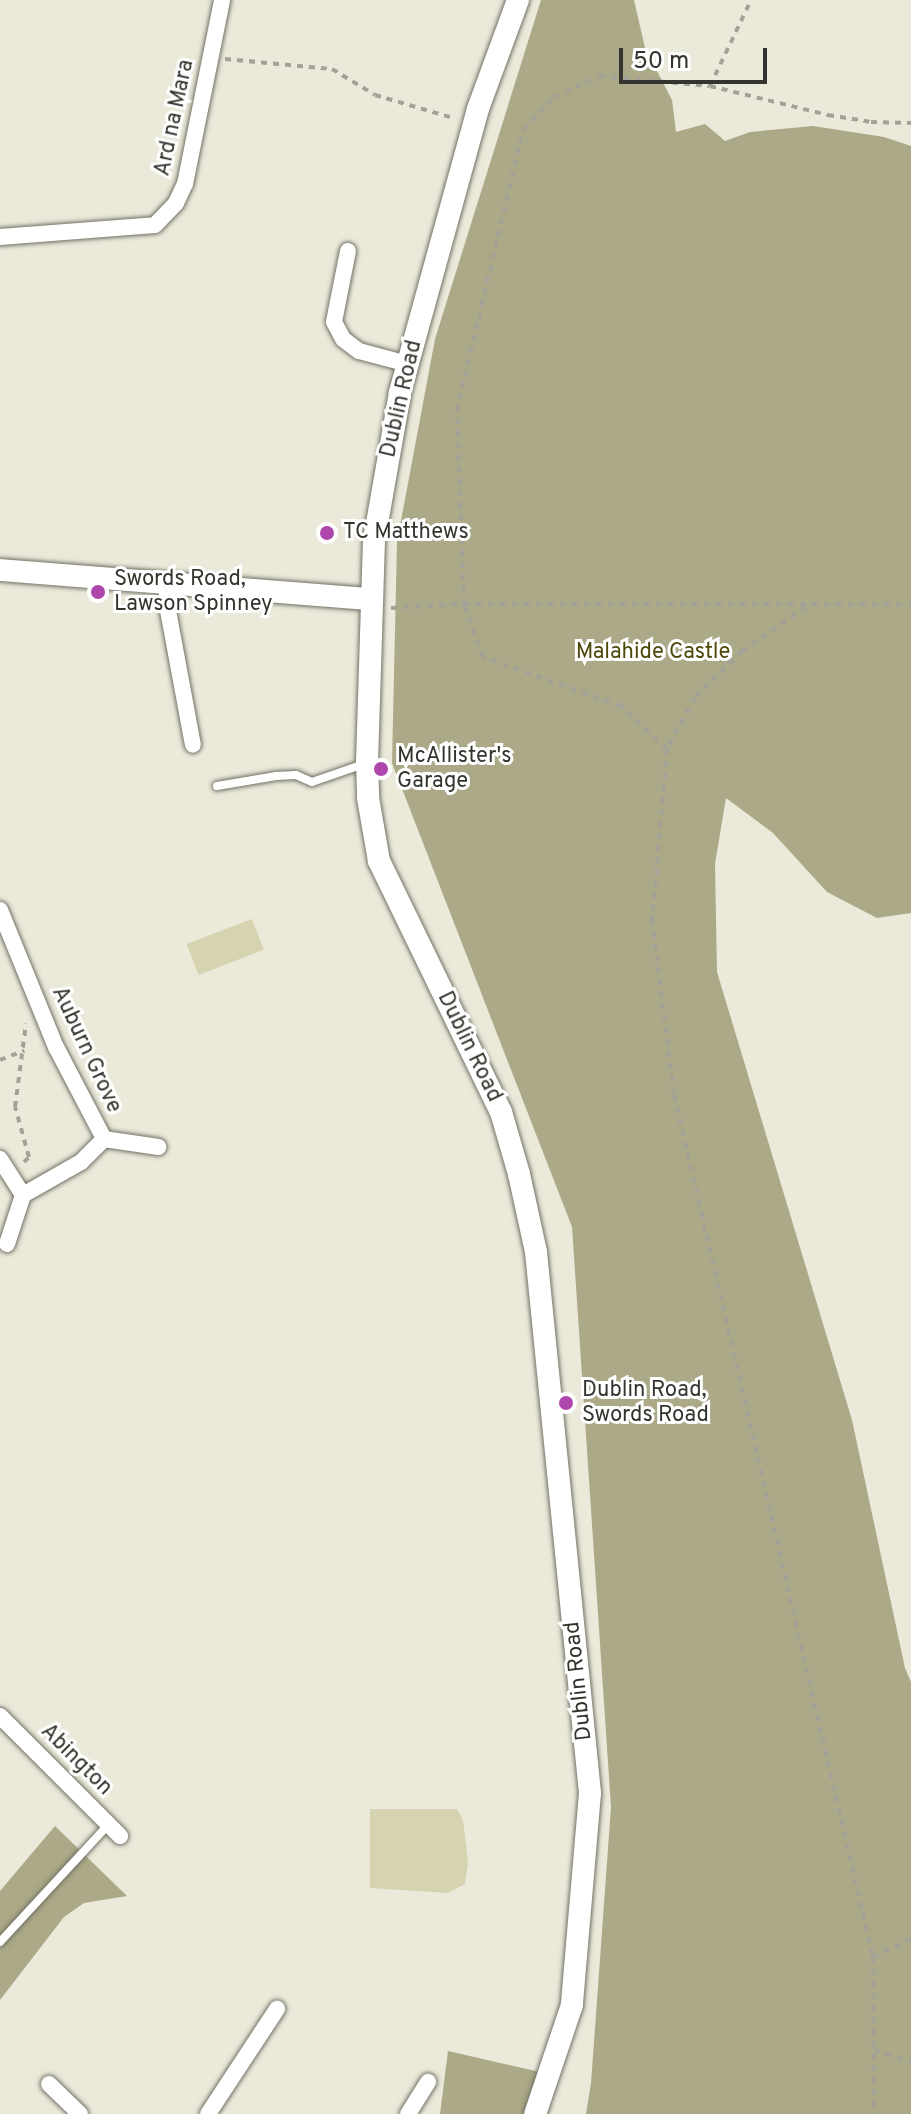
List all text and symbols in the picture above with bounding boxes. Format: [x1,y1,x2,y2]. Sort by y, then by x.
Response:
scale bar [623,32,771,82]
text: 50 m [633,47,689,77]
street label: Ard na Mara [150,57,200,179]
street label: Dublin Road [376,338,428,460]
place label: TC Matthews [343,520,469,546]
marker: TC Matthews [318,524,336,542]
place label: Swords Road, Lawson Spinney [114,566,273,618]
marker: Swords Road, Lawson Spinney [89,583,107,601]
park label: Malahide Castle [576,640,730,666]
place label: McAllister's Garage [397,743,512,794]
marker: McAllister's Garage [372,760,390,778]
street label: Auburn Grove [45,983,127,1117]
street label: Dublin Road [431,987,507,1107]
place label: Dublin Road, Swords Road [582,1377,709,1428]
marker: Dublin Road, Swords Road [557,1394,575,1412]
street label: Dublin Road [560,1620,598,1742]
street label: Abington [35,1719,117,1801]

